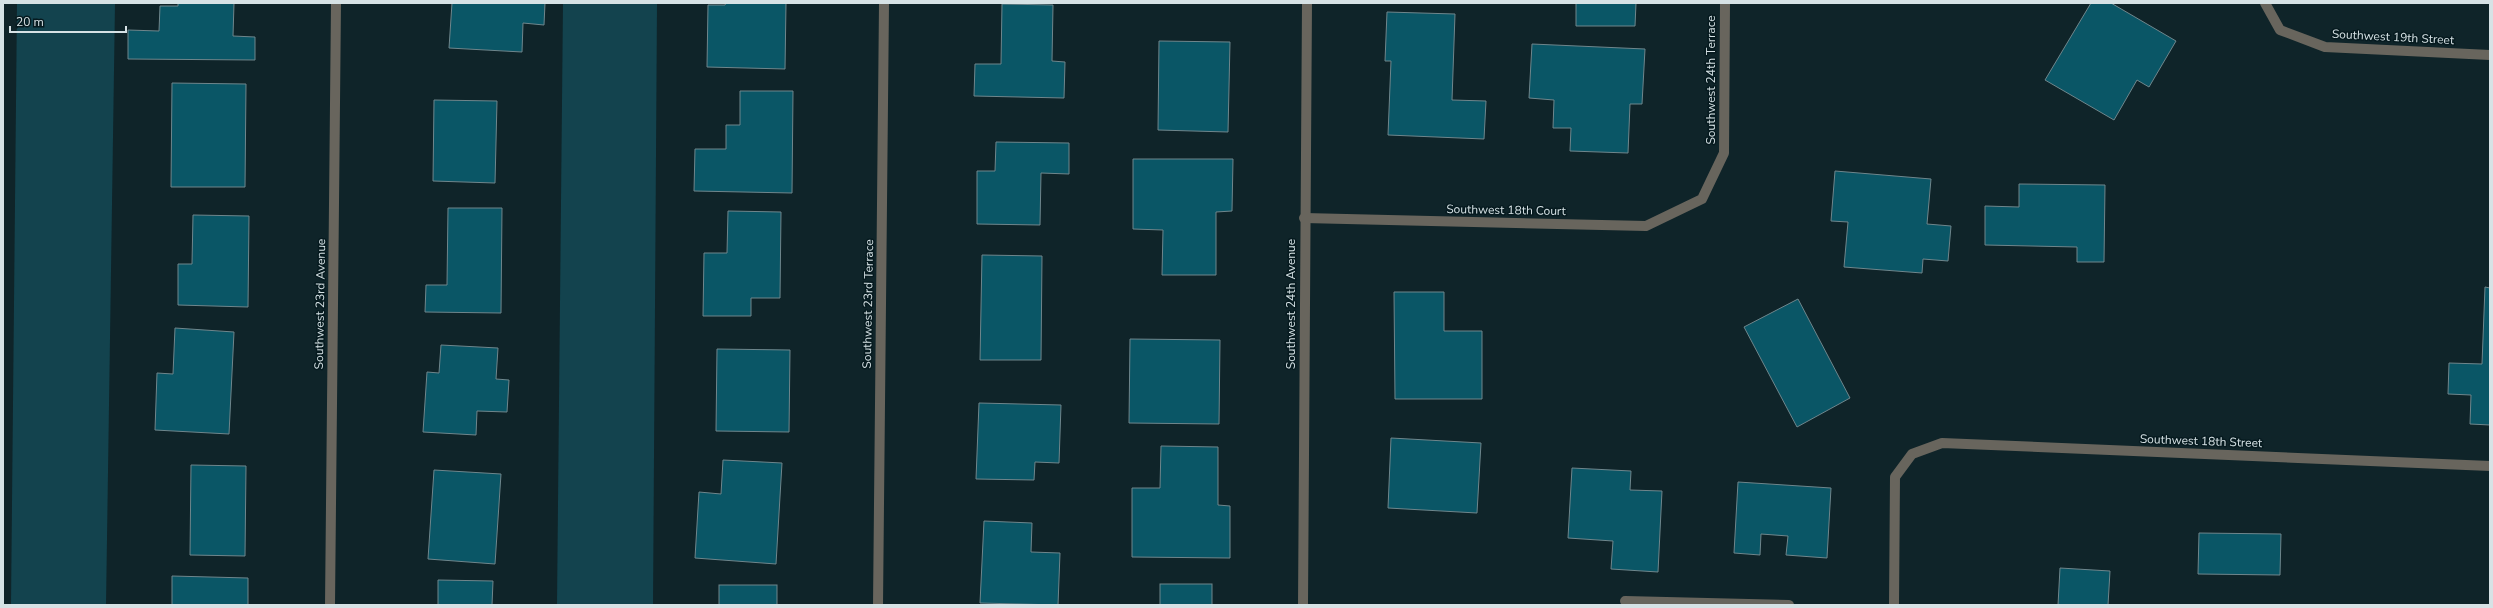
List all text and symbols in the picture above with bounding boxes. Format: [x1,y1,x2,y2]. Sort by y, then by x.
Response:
scale bar [10,8,126,34]
text: 20 m [16,14,44,30]
street label: Southwest 24th Terrace [1703,15,1719,145]
street label: Southwest 19th Street [2331,26,2455,48]
street label: Southwest 18th Court [1446,201,1567,219]
street label: Southwest 23rd Avenue [311,239,329,369]
street label: Southwest 23rd Terrace [859,239,877,369]
street label: Southwest 24th Avenue [1283,239,1299,369]
street label: Southwest 18th Street [2140,431,2263,451]

